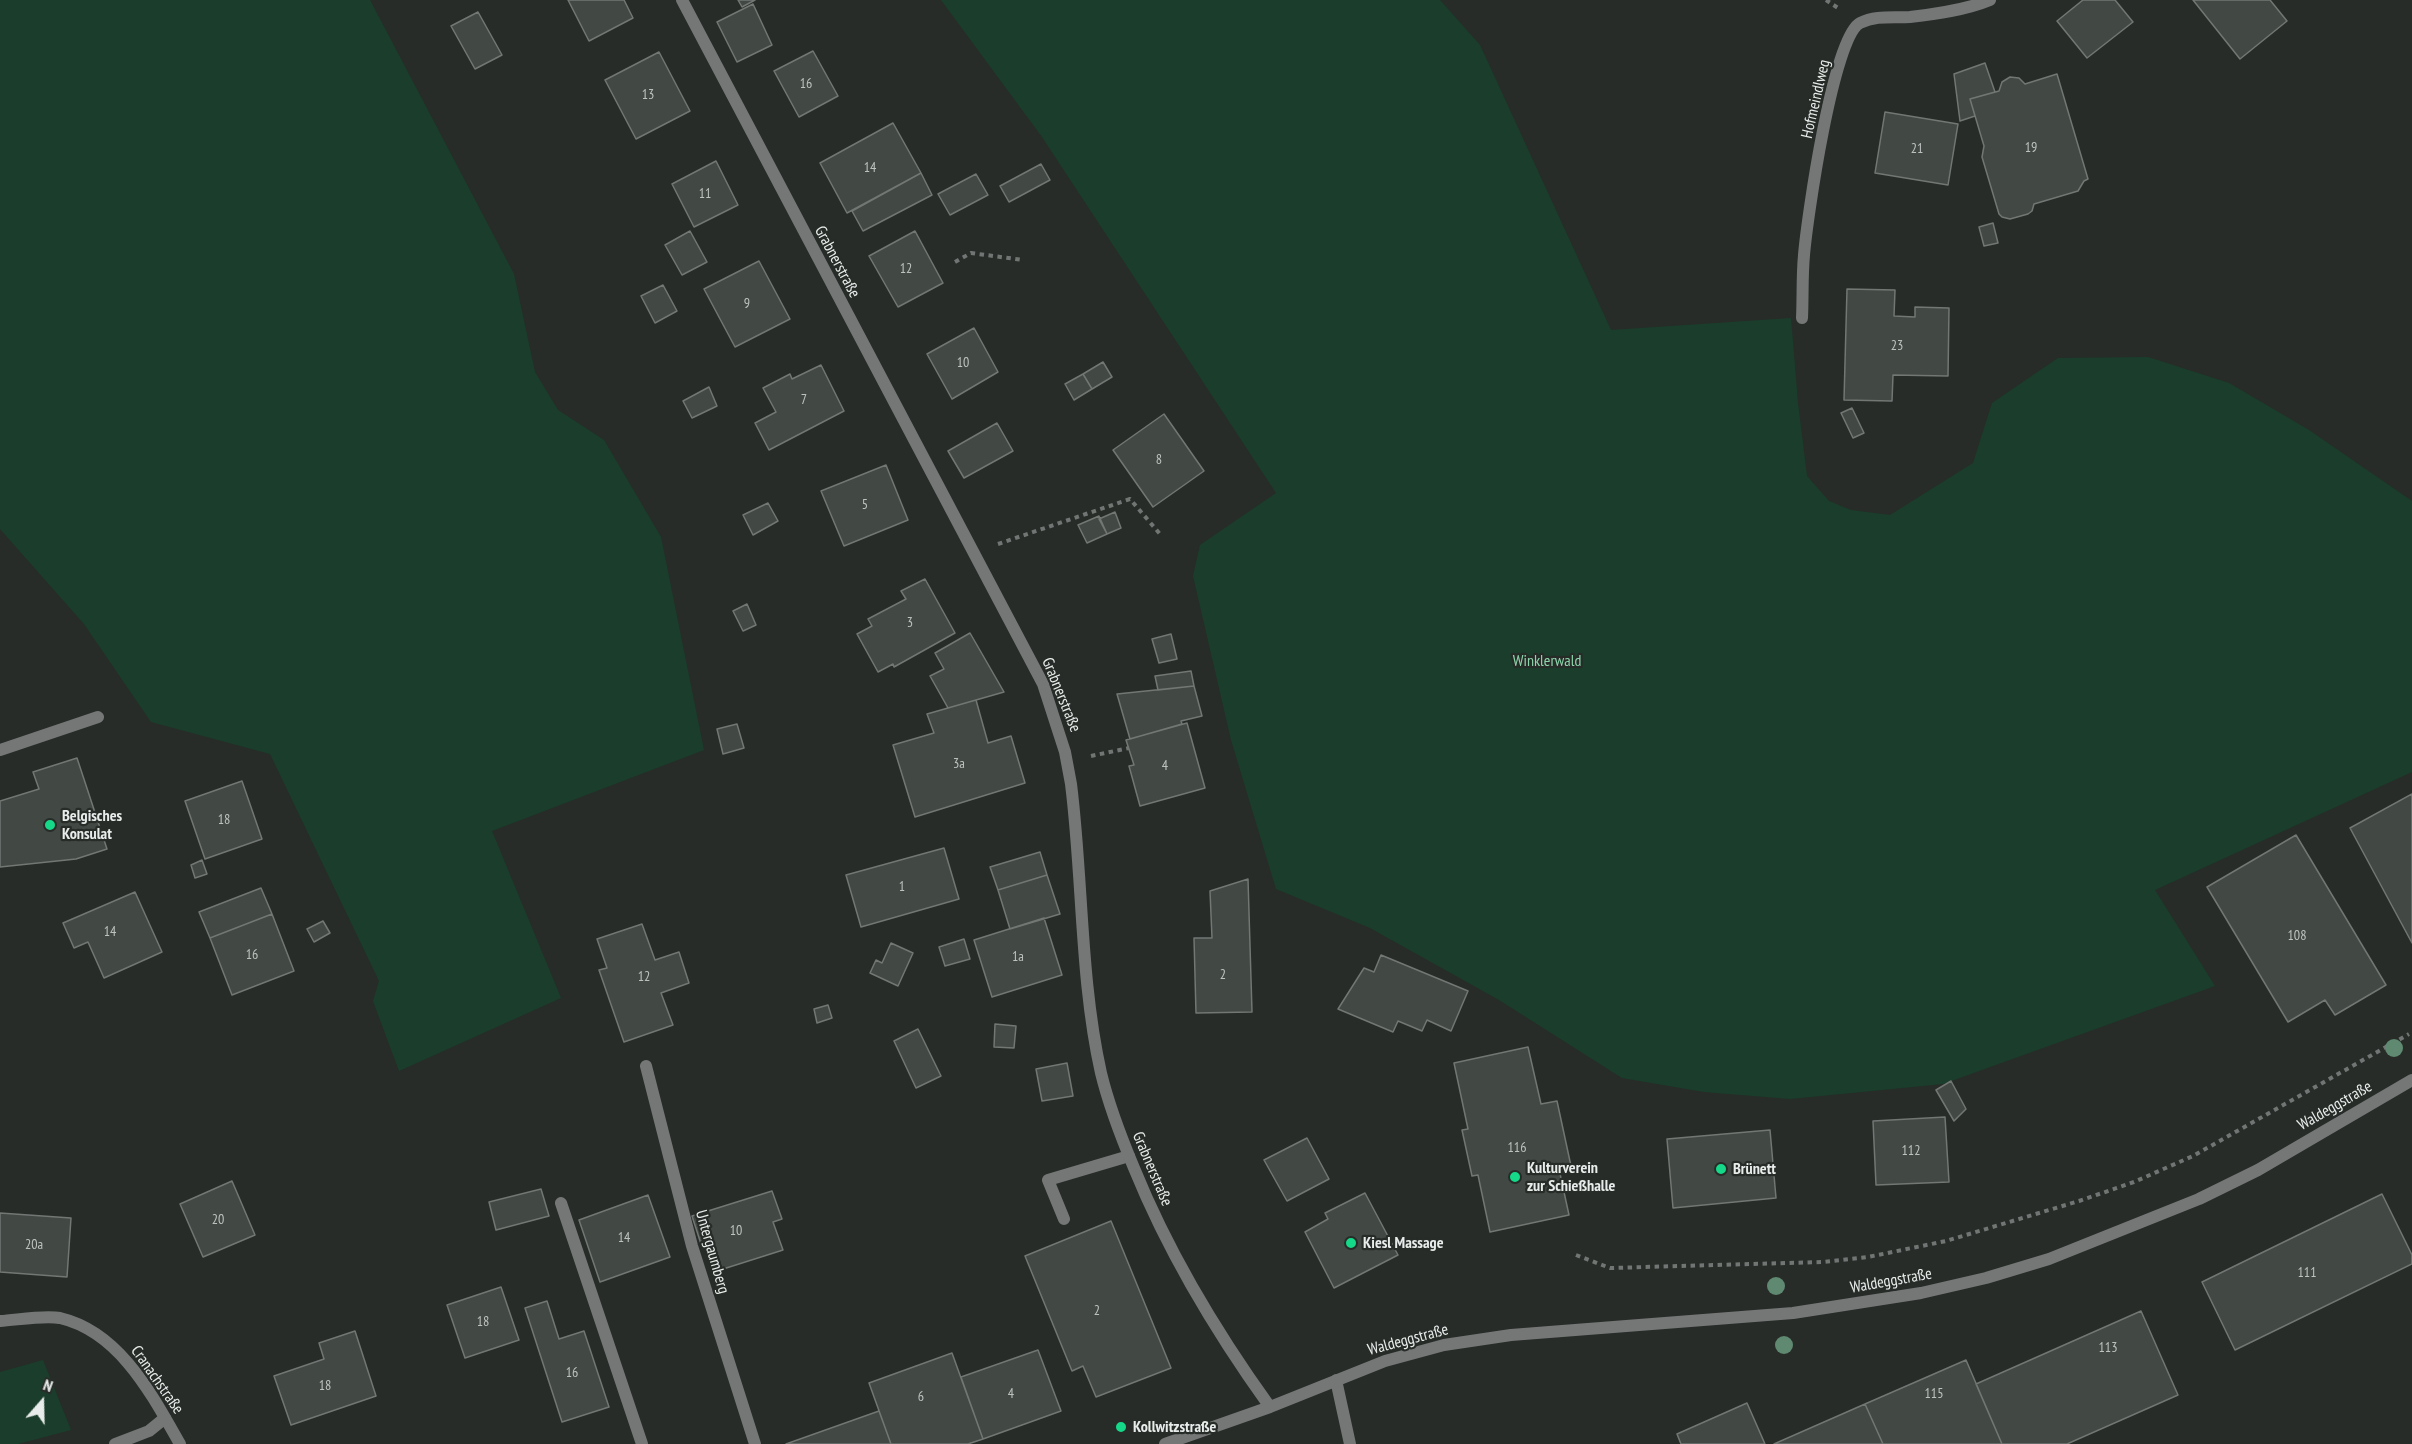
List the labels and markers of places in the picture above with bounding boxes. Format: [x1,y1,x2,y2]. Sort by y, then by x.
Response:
place label: Belgisches Konsulat [62,806,122,844]
marker: Belgisches Konsulat [43,818,57,832]
place label: Kulturverein zur Schießhalle [1527,1158,1615,1196]
place label: Brünett [1733,1159,1776,1179]
marker: Brünett [1714,1162,1728,1176]
marker: Kulturverein zur Schießhalle [1508,1170,1522,1184]
place label: Kiesl Massage [1363,1233,1443,1253]
marker: Kiesl Massage [1344,1236,1358,1250]
place label: Kollwitzstraße [1133,1417,1216,1437]
marker: Kollwitzstraße [1114,1420,1128,1434]

